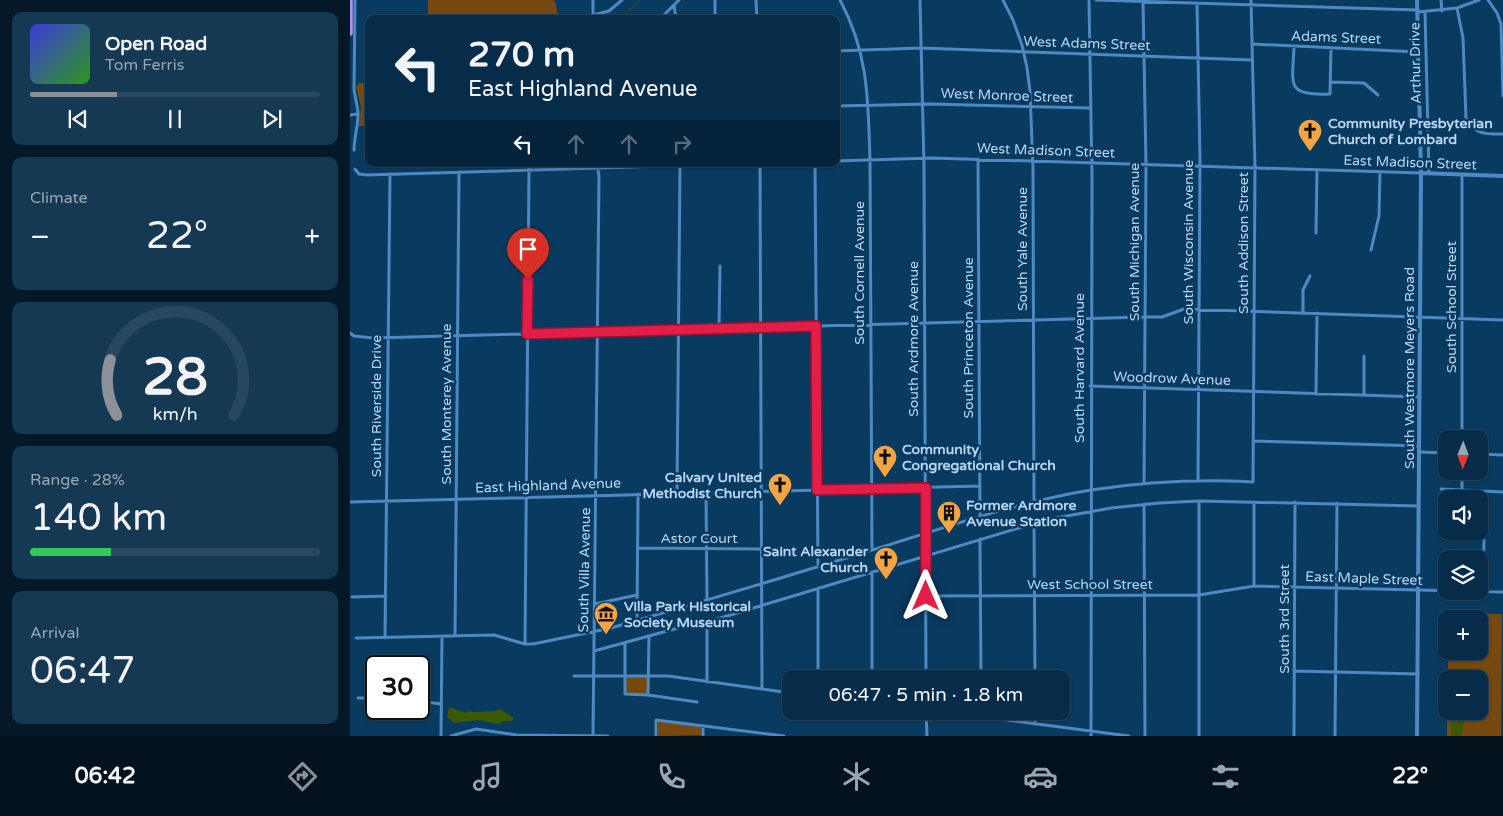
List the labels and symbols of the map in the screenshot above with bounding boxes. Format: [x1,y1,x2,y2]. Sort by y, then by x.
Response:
street label: Arthur Drive [1406,22,1425,104]
street label: Adams Street [1291,27,1382,48]
street label: West Adams Street [1023,33,1152,54]
street label: West Monroe Street [940,85,1074,106]
place label: Community Presbyterian Church of Lombard [1328,115,1493,148]
church icon: Community Presbyterian Church of Lombard [1297,118,1323,152]
street label: West Madison Street [977,140,1116,161]
street label: East Madison Street [1343,152,1478,173]
street label: South Wisconsin Avenue [1180,160,1197,324]
street label: South Michigan Avenue [1126,163,1143,321]
street label: South Addison Street [1235,171,1252,314]
street label: South Yale Avenue [1014,187,1031,311]
street label: South Cornell Avenue [851,201,868,345]
pin [507,228,549,279]
street label: South School Street [1443,240,1460,373]
street label: South Princeton Avenue [960,257,977,419]
street label: South Ardmore Avenue [905,261,922,417]
street label: South Westmore Meyers Road [1401,267,1418,469]
street label: South Harvard Avenue [1071,293,1088,443]
street label: South Monterey Avenue [438,324,455,484]
street label: South Riverside Drive [368,335,385,477]
street label: Woodrow Avenue [1113,368,1231,389]
north arrow [1438,430,1488,480]
place label: Community Congregational Church [902,441,1056,474]
church icon: Community Congregational Church [872,444,898,478]
place label: Calvary United Methodist Church [643,469,762,502]
church icon: Calvary United Methodist Church [767,472,793,506]
street label: East Highland Avenue [475,474,621,497]
place label: Former Ardmore Avenue Station [966,497,1076,530]
building icon: Former Ardmore Avenue Station [936,500,962,534]
street label: South Villa Avenue [575,507,594,633]
street label: Astor Court [660,530,738,547]
place label: Saint Alexander Church [763,543,869,576]
church icon: Saint Alexander Church [873,546,899,580]
street label: South 3rd Street [1276,564,1293,674]
street label: East Maple Street [1305,568,1424,589]
position arrow [899,569,951,621]
street label: West School Street [1027,576,1154,593]
place label: Villa Park Historical Society Museum [624,598,751,631]
museum icon: Villa Park Historical Society Museum [593,601,619,635]
speed limit sign: 30 [365,655,430,720]

